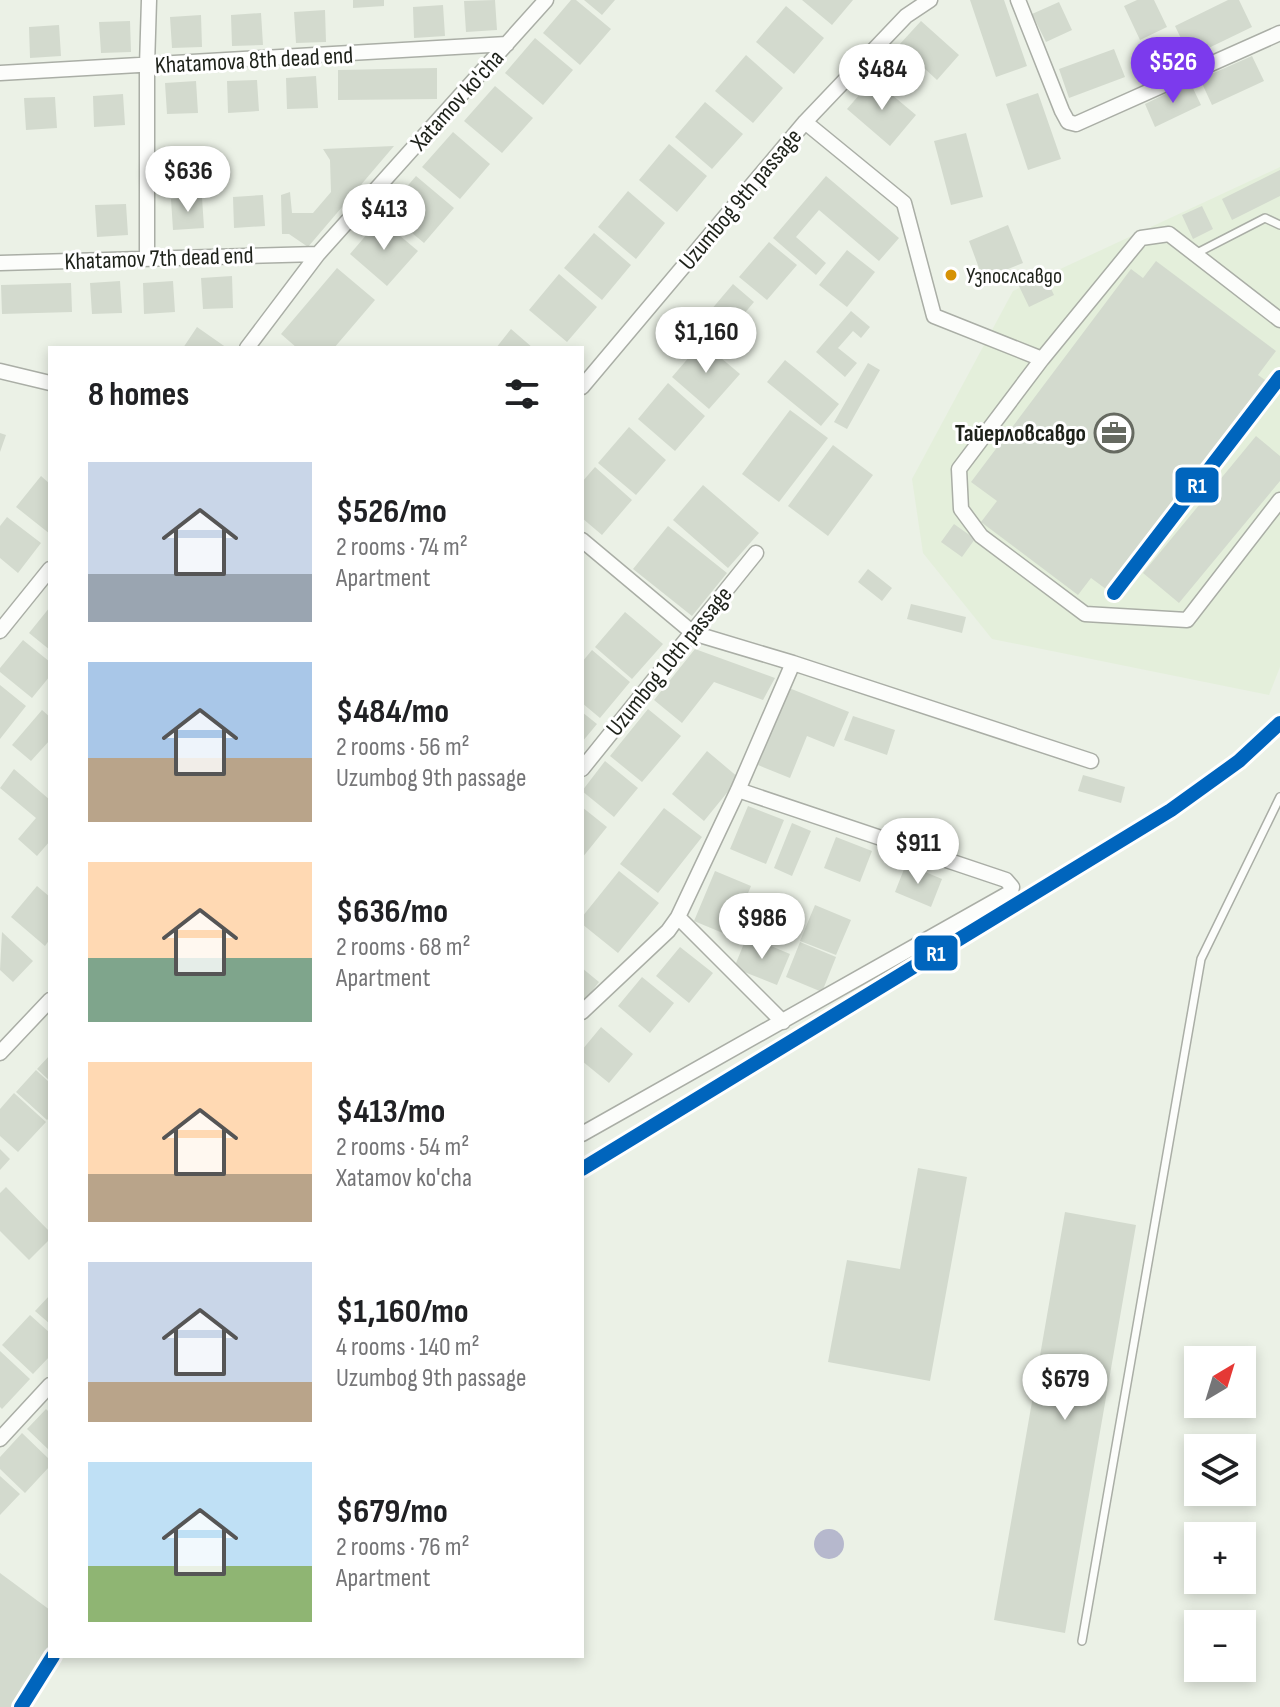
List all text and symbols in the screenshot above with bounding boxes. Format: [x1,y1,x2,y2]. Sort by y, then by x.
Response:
pin: $526 [1126,37,1220,105]
street label: Khatamova 8th dead end [154,41,354,80]
street label: Xatamov ko'cha [404,44,510,157]
pin: $484 [835,44,929,112]
text: $526 [1149,47,1197,78]
text: $484 [857,54,907,85]
street label: Uzumbog 9th passage [673,123,808,276]
pin: $636 [141,146,235,214]
text: $636 [163,156,213,187]
pin: $413 [337,184,431,252]
text: $413 [360,194,408,225]
street label: Khatamov 7th dead end [64,241,254,276]
place label: Узпослсавдо [966,263,1062,290]
marker: Узпослсавдо [943,267,959,283]
pin: $1,160 [641,307,771,375]
text: $1,160 [673,317,739,348]
icon: filters [500,372,544,416]
text: 8 homes [88,374,189,415]
office icon: Тайерловсавдо [1093,412,1135,454]
place label: Тайерловсавдо [955,419,1086,448]
line badge: R1 [1174,466,1220,504]
text: R1 [1187,473,1207,500]
text: $526/mo [336,491,447,532]
icon: home [152,494,248,590]
text: 2 rooms · 74 m² [336,532,468,563]
text: Apartment [336,563,430,594]
street label: Uzumbog 10th passage [600,581,739,742]
text: $484/mo [336,691,449,732]
icon: home [152,694,248,790]
text: 2 rooms · 56 m² [336,732,470,763]
text: Uzumbog 9th passage [336,763,526,794]
pin: $911 [871,818,965,886]
text: $911 [895,828,941,859]
text: $636/mo [336,891,448,932]
pin: $986 [715,893,809,961]
icon: home [152,894,248,990]
text: $986 [737,903,787,934]
text: 2 rooms · 68 m² [336,932,471,963]
line badge: R1 [913,934,959,972]
text: R1 [926,941,946,968]
text: Apartment [336,963,430,994]
text: $413/mo [336,1091,445,1132]
icon: home [152,1094,248,1190]
text: 2 rooms · 54 m² [336,1132,469,1163]
text: Xatamov ko'cha [336,1163,472,1194]
text: $1,160/mo [336,1291,469,1332]
icon: home [152,1294,248,1390]
text: 4 rooms · 140 m² [336,1332,480,1363]
north arrow [1184,1346,1256,1418]
map controls [1184,1346,1256,1682]
pin: $679 [1018,1354,1112,1422]
text: Uzumbog 9th passage [336,1363,526,1394]
text: $679 [1040,1364,1090,1395]
button: layers [1184,1434,1256,1506]
text: $679/mo [336,1491,448,1532]
icon: home [152,1494,248,1590]
button: + [1184,1522,1256,1594]
text: 2 rooms · 76 m² [336,1532,470,1563]
text: Apartment [336,1563,430,1594]
button: − [1184,1610,1256,1682]

